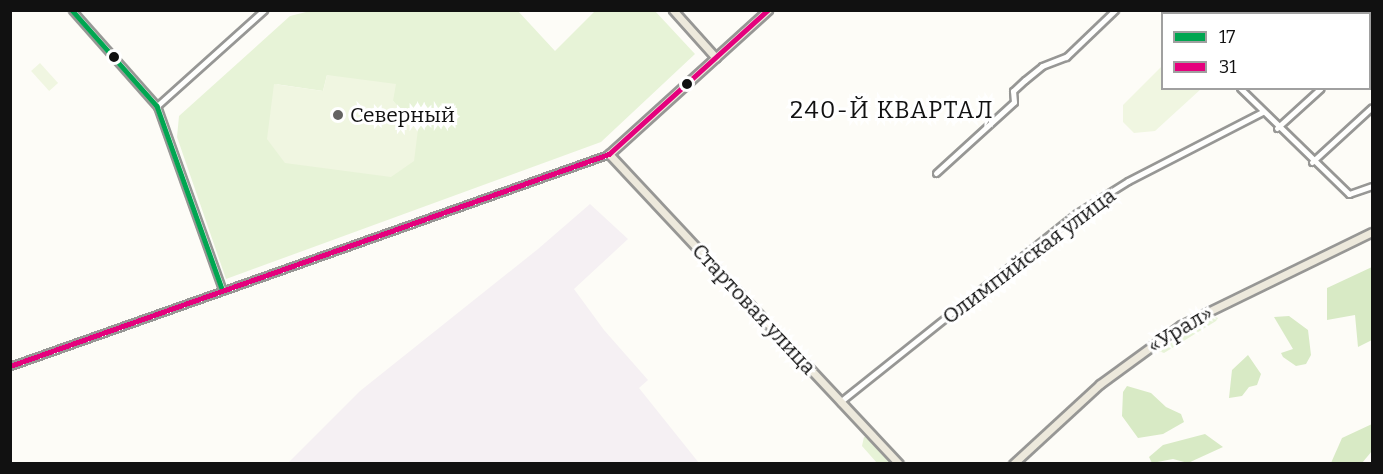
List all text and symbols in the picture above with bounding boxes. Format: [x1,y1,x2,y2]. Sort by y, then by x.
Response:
legend [1161,12,1371,90]
text: 17 [1219,26,1235,48]
unlabelled marker [108,51,120,63]
text: 31 [1219,56,1237,78]
unlabelled marker [681,78,693,90]
district label: 240-Й КВАРТАЛ [790,97,994,125]
place label: Северный [350,102,455,128]
marker: Северный [331,108,345,122]
street label: Олимпийская улица [937,183,1121,329]
street label: Стартовая улица [687,238,821,380]
street label: «Урал» [1143,300,1217,358]

